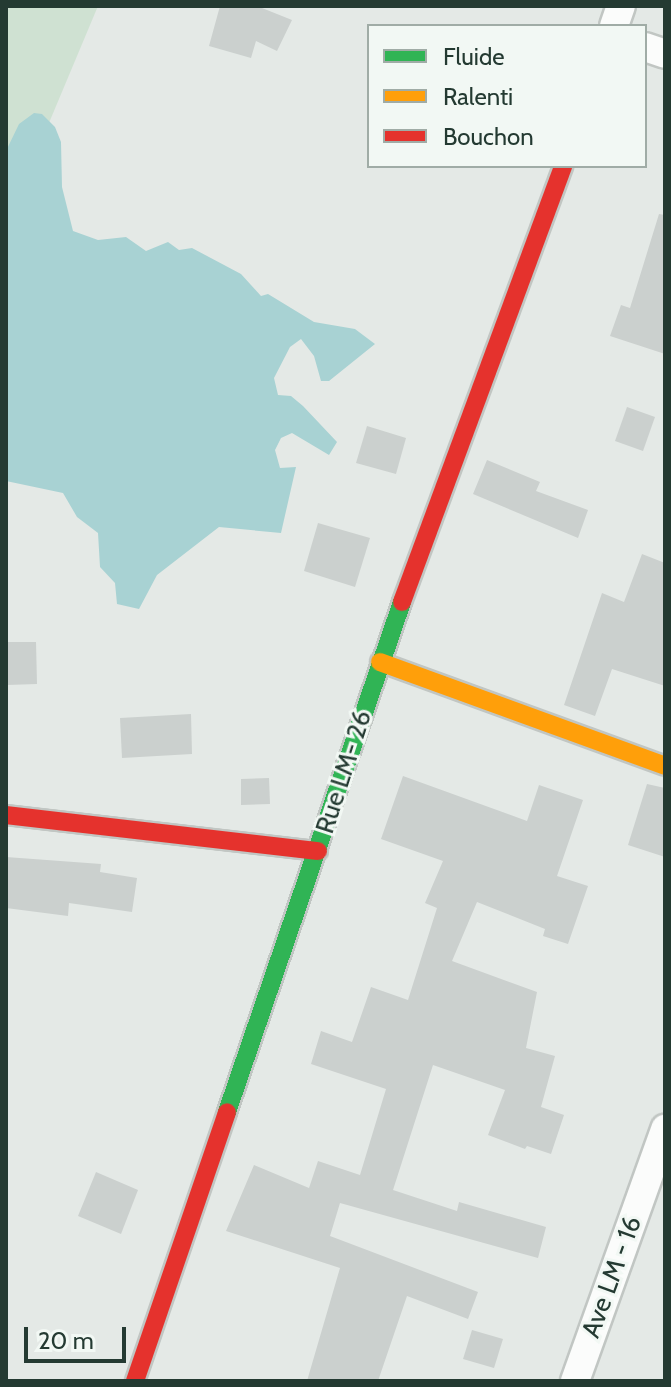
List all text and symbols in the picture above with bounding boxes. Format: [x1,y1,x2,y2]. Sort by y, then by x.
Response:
legend [367,24,647,168]
text: Fluide [443,42,505,71]
text: Ralenti [443,82,513,111]
text: Bouchon [443,122,534,151]
street label: Rue LM- 26 [309,707,379,837]
street label: Ave LM - 16 [576,1212,648,1342]
scale bar [28,1311,130,1361]
text: 20 m [38,1326,94,1355]

